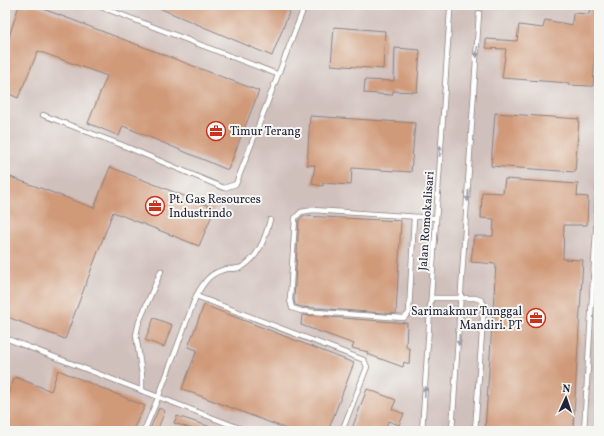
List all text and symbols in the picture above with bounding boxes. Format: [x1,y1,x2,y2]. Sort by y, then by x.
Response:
one-way arrow [474,46,480,59]
office icon: Timur Terang [205,120,227,142]
place label: Timur Terang [230,124,301,140]
one-way arrow [437,145,444,157]
street label: Jalan Romokalisari [416,170,438,271]
one-way arrow [465,190,472,202]
place label: Pt. Gas Resources Industrindo [169,192,261,222]
office icon: Pt. Gas Resources Industrindo [144,195,166,217]
place label: Sarimakmur Tunggal Mandiri. PT [411,304,522,334]
office icon: Sarimakmur Tunggal Mandiri. PT [525,307,547,329]
one-way arrow [455,334,462,346]
north arrow [546,378,586,418]
text: N [562,382,571,397]
one-way arrow [421,386,428,398]

